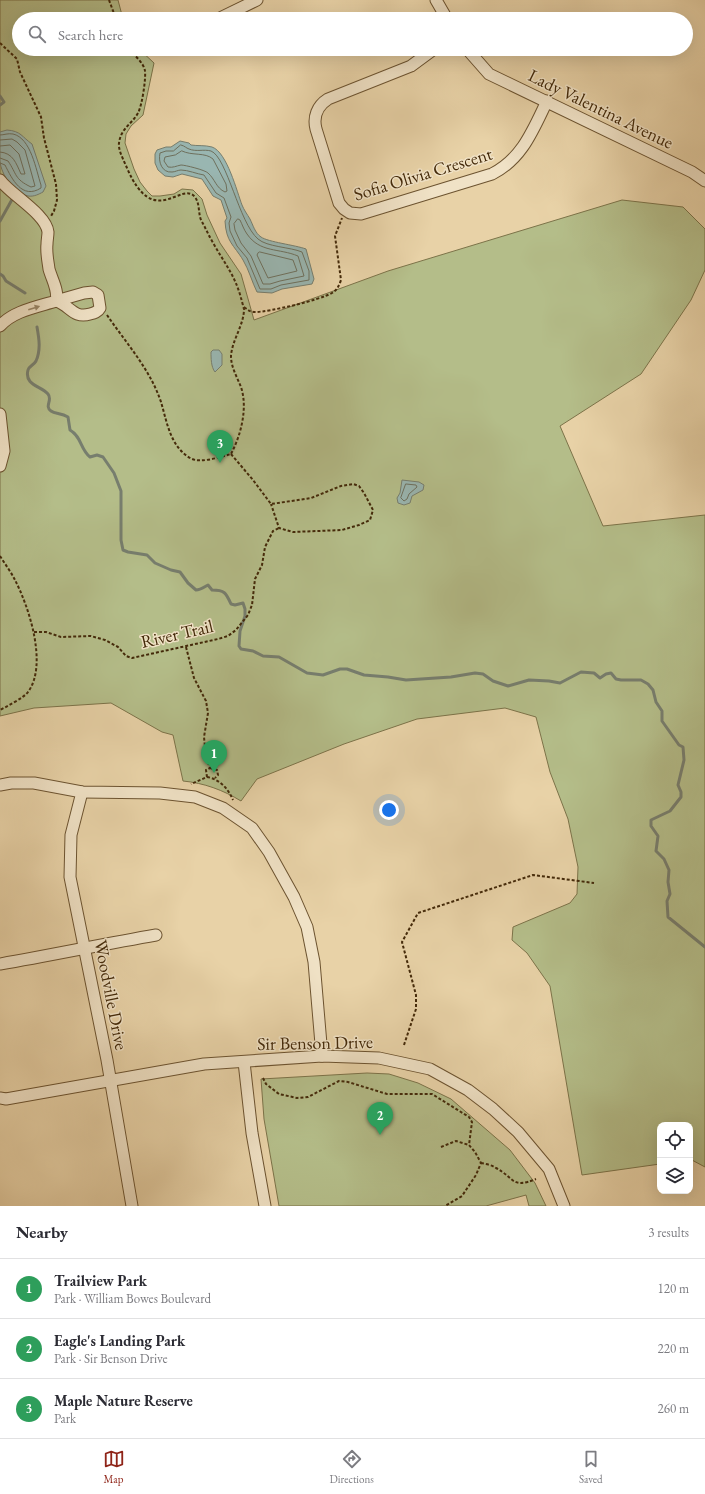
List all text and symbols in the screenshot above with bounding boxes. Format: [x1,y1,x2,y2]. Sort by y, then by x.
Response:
search box [12,12,693,56]
icon: search [26,23,48,45]
text: Search here [58,25,123,44]
street label: Lady Valentina Avenue [525,63,678,154]
street label: Sofia Olivia Crescent [351,141,495,206]
one-way arrow [28,305,40,311]
pin: 3 [207,430,233,463]
street label: River Trail [138,614,215,653]
pin: 1 [201,740,227,773]
your location [379,800,399,820]
street label: Woodville Drive [90,938,133,1052]
street label: Sir Benson Drive [257,1030,373,1055]
pin: 2 [367,1102,393,1135]
map controls [657,1122,693,1194]
button: locate [657,1122,693,1158]
button: layers [657,1158,693,1194]
text: Nearby [16,1221,68,1243]
text: 3 results [648,1224,689,1241]
text: Trailview Park [54,1271,147,1290]
text: 1 [26,1280,32,1297]
text: 120 m [658,1280,689,1297]
text: Park · William Bowes Boulevard [54,1290,211,1307]
text: Eagle's Landing Park [54,1331,185,1350]
text: 2 [26,1340,32,1357]
text: 220 m [658,1340,689,1357]
text: Park · Sir Benson Drive [54,1350,168,1367]
text: Maple Nature Reserve [54,1391,193,1410]
text: 3 [26,1400,32,1417]
text: 260 m [658,1400,689,1417]
text: Park [54,1410,76,1427]
tab: Map [103,1448,125,1486]
tab: Directions [330,1448,374,1486]
tab: Saved [579,1448,602,1486]

